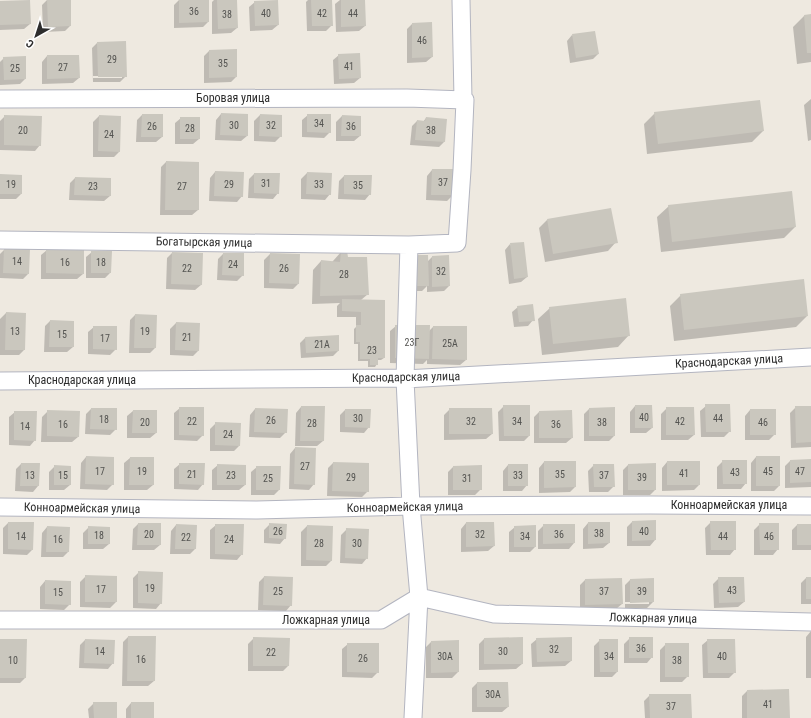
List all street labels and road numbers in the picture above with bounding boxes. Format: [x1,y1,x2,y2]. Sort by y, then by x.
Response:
street label: Боровая улица [196,91,270,105]
street label: Богатырская улица [156,234,253,250]
street label: Краснодарская улица [675,351,784,371]
street label: Краснодарская улица [352,369,460,385]
street label: Краснодарская улица [28,373,136,387]
street label: Конноармейская улица [671,498,788,512]
street label: Конноармейская улица [347,499,464,515]
street label: Конноармейская улица [24,500,141,516]
street label: Ложкарная улица [609,610,697,626]
street label: Ложкарная улица [282,613,370,627]

